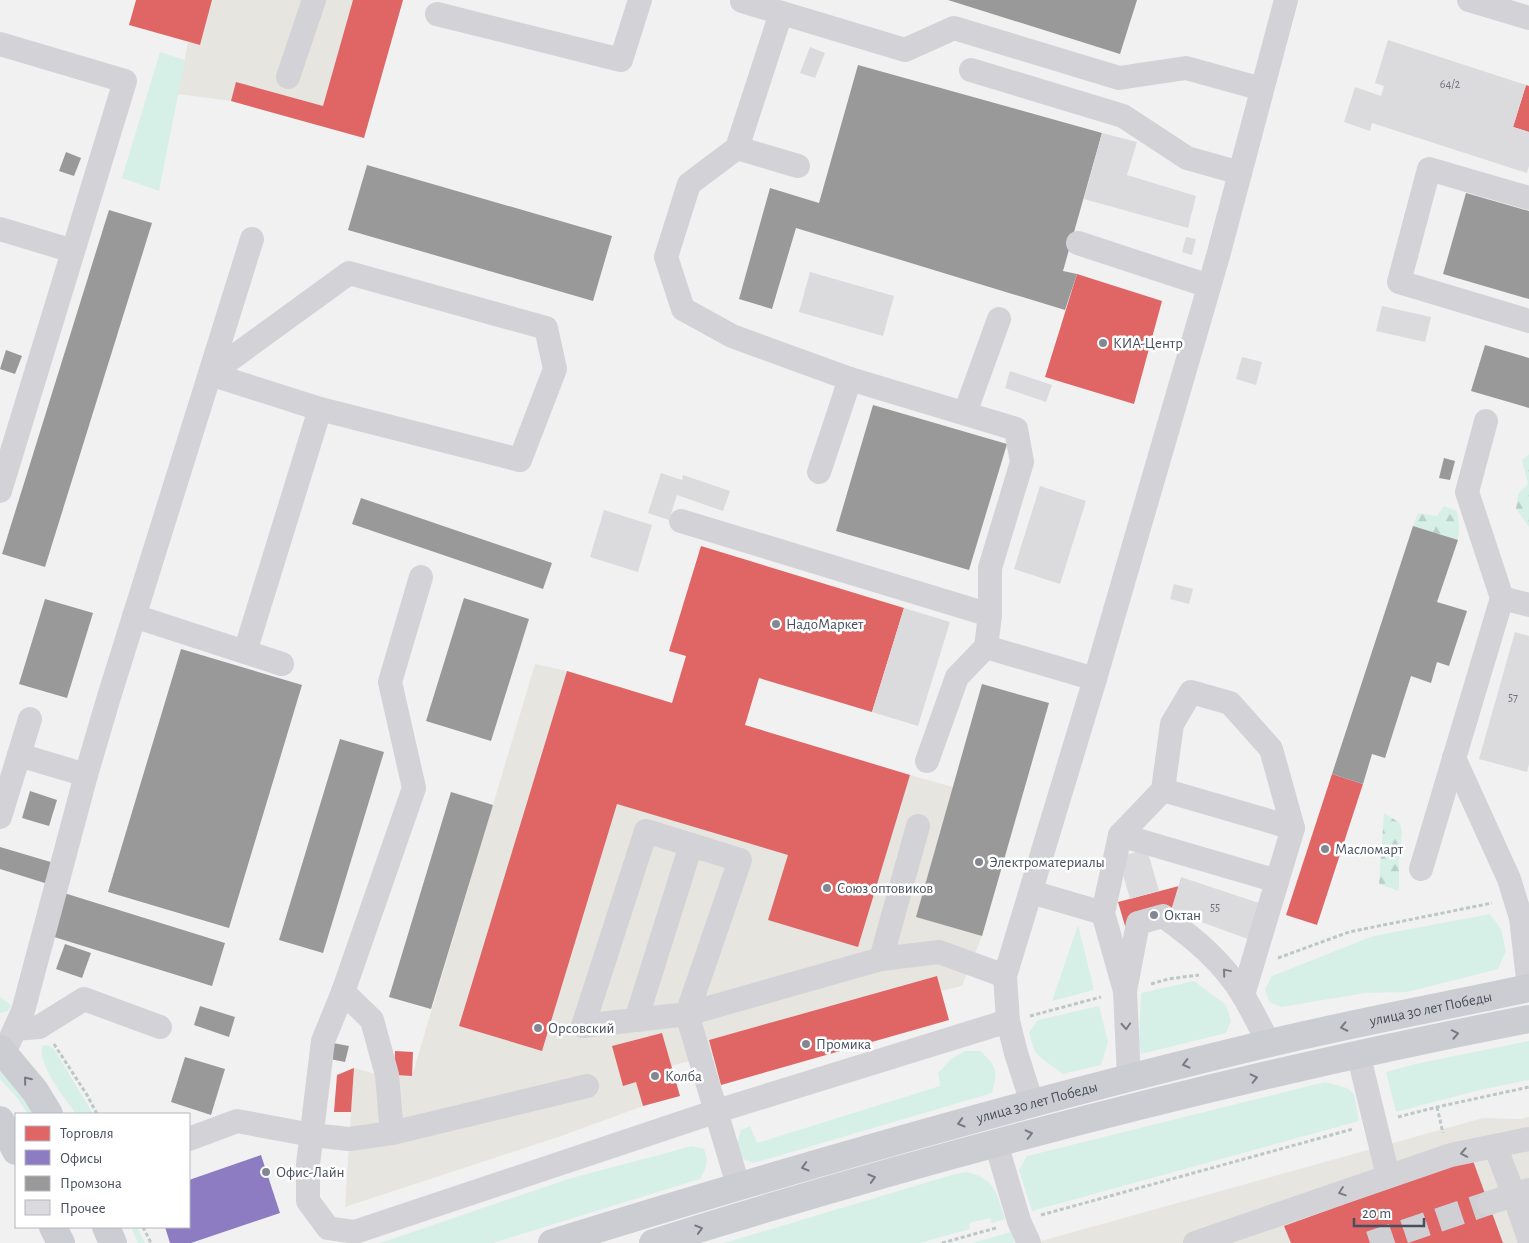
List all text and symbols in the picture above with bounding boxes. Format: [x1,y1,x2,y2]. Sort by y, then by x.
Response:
house number: 64/2 [1440,78,1461,90]
place label: КИА-Центр [1113,336,1183,351]
marker: КИА-Центр [1097,337,1109,349]
place label: НадоМаркет [786,617,864,632]
marker: НадоМаркет [770,618,782,630]
house number: 57 [1508,691,1518,703]
place label: Масломарт [1335,842,1404,857]
marker: Масломарт [1319,843,1331,855]
place label: Электроматериалы [989,855,1105,870]
marker: Электроматериалы [973,856,985,868]
place label: Союз оптовиков [837,881,933,896]
marker: Союз оптовиков [821,882,833,894]
house number: 55 [1210,901,1220,913]
place label: Октан [1164,908,1201,923]
marker: Октан [1148,909,1160,921]
one-way arrow [1222,968,1231,977]
street label: улица 30 лет Победы [1367,989,1493,1028]
place label: Орсовский [548,1021,614,1036]
one-way arrow [1340,1021,1349,1032]
marker: Орсовский [532,1022,544,1034]
one-way arrow [1121,1023,1132,1031]
one-way arrow [1450,1029,1459,1039]
place label: Промика [816,1037,871,1052]
marker: Промика [800,1038,812,1050]
one-way arrow [1181,1058,1190,1069]
place label: Колба [665,1069,702,1084]
marker: Колба [649,1070,661,1082]
one-way arrow [1250,1073,1259,1084]
one-way arrow [24,1077,32,1086]
street label: улица 30 лет Победы [974,1079,1099,1126]
legend [15,1113,190,1228]
one-way arrow [957,1117,966,1128]
text: Торговля [60,1126,114,1141]
one-way arrow [1024,1129,1033,1140]
one-way arrow [1460,1147,1469,1157]
text: Офисы [60,1151,102,1166]
one-way arrow [801,1161,809,1171]
place label: Офис-Лайн [276,1165,344,1180]
marker: Офис-Лайн [260,1166,272,1178]
one-way arrow [868,1173,876,1184]
text: Промзона [60,1176,122,1191]
one-way arrow [1338,1186,1347,1196]
scale bar [1354,1196,1424,1228]
text: Прочее [60,1201,106,1216]
text: 20 m [1362,1206,1391,1221]
one-way arrow [695,1224,703,1234]

